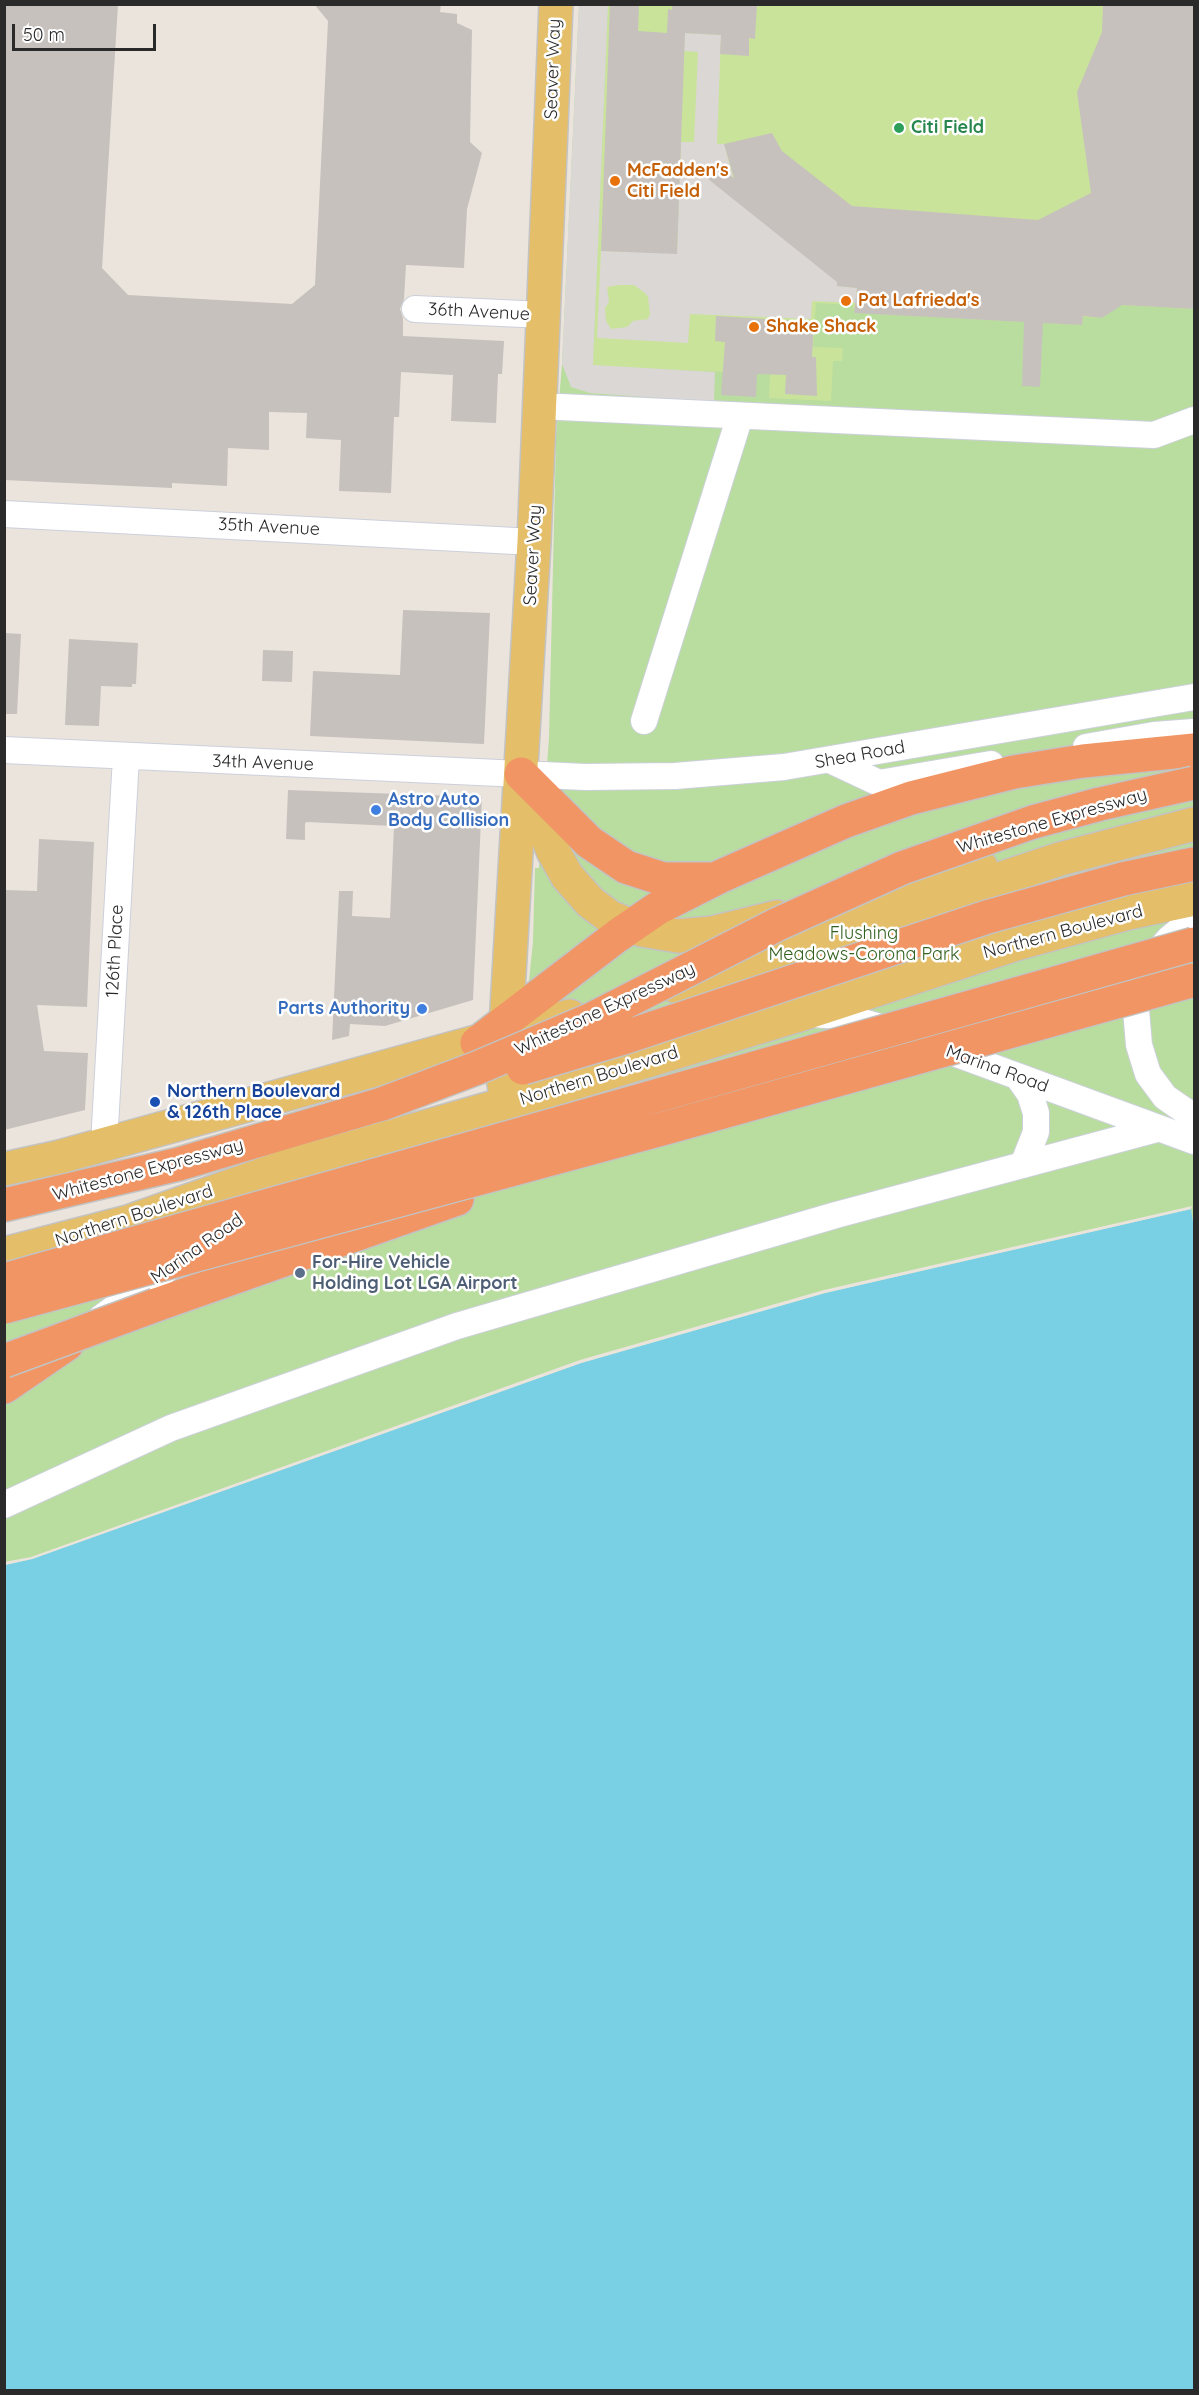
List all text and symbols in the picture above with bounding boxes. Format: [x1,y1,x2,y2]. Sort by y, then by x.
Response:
scale bar [15,12,159,50]
street label: Seaver Way [540,18,566,120]
text: 50 m [23,23,65,46]
place label: Citi Field [911,117,984,139]
marker: Citi Field [892,121,906,135]
place label: McFadden's Citi Field [627,160,729,202]
marker: McFadden's Citi Field [608,174,622,188]
place label: Pat Lafrieda's [858,290,980,312]
marker: Pat Lafrieda's [839,294,853,308]
street label: 36th Avenue [428,299,530,325]
place label: Shake Shack [766,316,876,338]
marker: Shake Shack [747,320,761,334]
street label: Seaver Way [520,504,546,606]
street label: 35th Avenue [217,514,321,540]
street label: Shea Road [813,736,907,774]
street label: 34th Avenue [212,750,314,776]
street label: Whitestone Expressway [955,784,1149,858]
place label: Astro Auto Body Collision [388,789,509,832]
marker: Astro Auto Body Collision [369,803,383,817]
street label: Northern Boulevard [981,900,1145,964]
street label: 126th Place [102,904,128,998]
park label: Flushing Meadows-Corona Park [768,923,960,966]
street label: Whitestone Expressway [511,958,699,1060]
place label: Parts Authority [278,998,410,1020]
marker: Parts Authority [415,1002,429,1016]
street label: Marina Road [943,1040,1051,1098]
street label: Northern Boulevard [517,1042,681,1110]
place label: Northern Boulevard & 126th Place [167,1081,340,1124]
marker: Northern Boulevard & 126th Place [148,1095,162,1109]
street label: Whitestone Expressway [50,1134,246,1206]
street label: Northern Boulevard [53,1180,215,1252]
street label: Marina Road [147,1209,247,1289]
place label: For-Hire Vehicle Holding Lot LGA Airport [312,1252,518,1294]
marker: For-Hire Vehicle Holding Lot LGA Airport [293,1266,307,1280]

